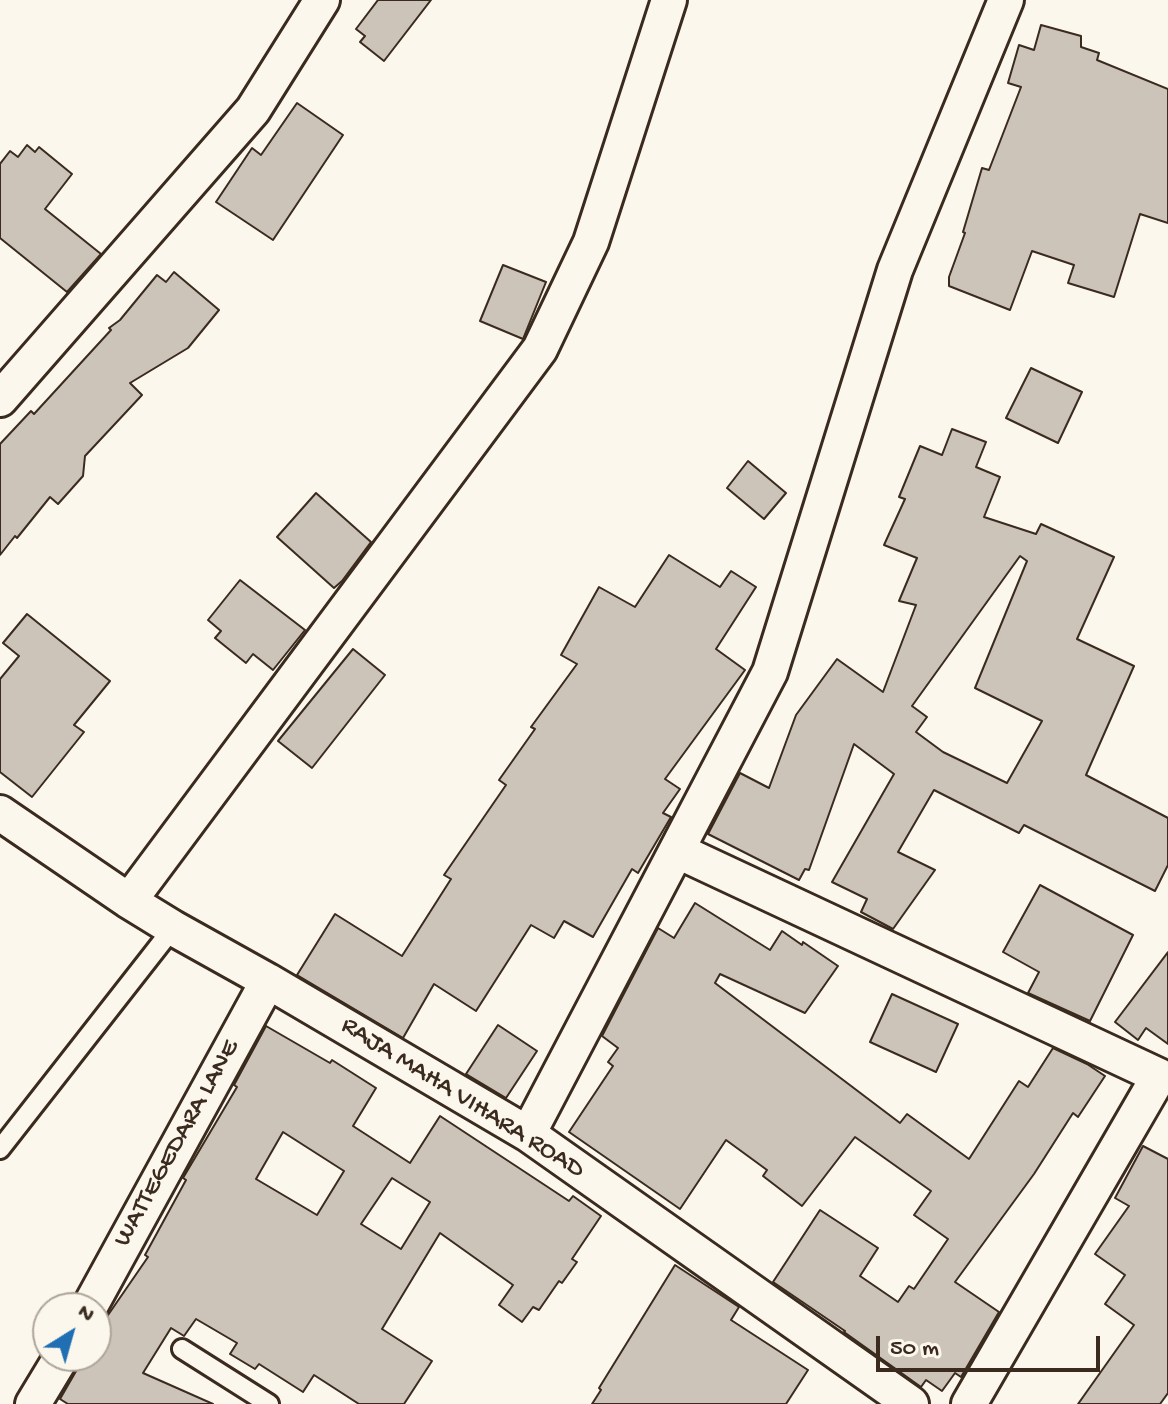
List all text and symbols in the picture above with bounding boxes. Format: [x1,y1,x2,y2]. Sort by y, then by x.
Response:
street label: RAJA MAHA VIHARA ROAD [334,1011,590,1187]
street label: WATTEGEDARA LANE [108,1035,248,1253]
north arrow [32,1292,112,1372]
text: N [72,1300,99,1329]
scale bar [880,1320,1104,1370]
text: 50 m [890,1335,939,1364]

